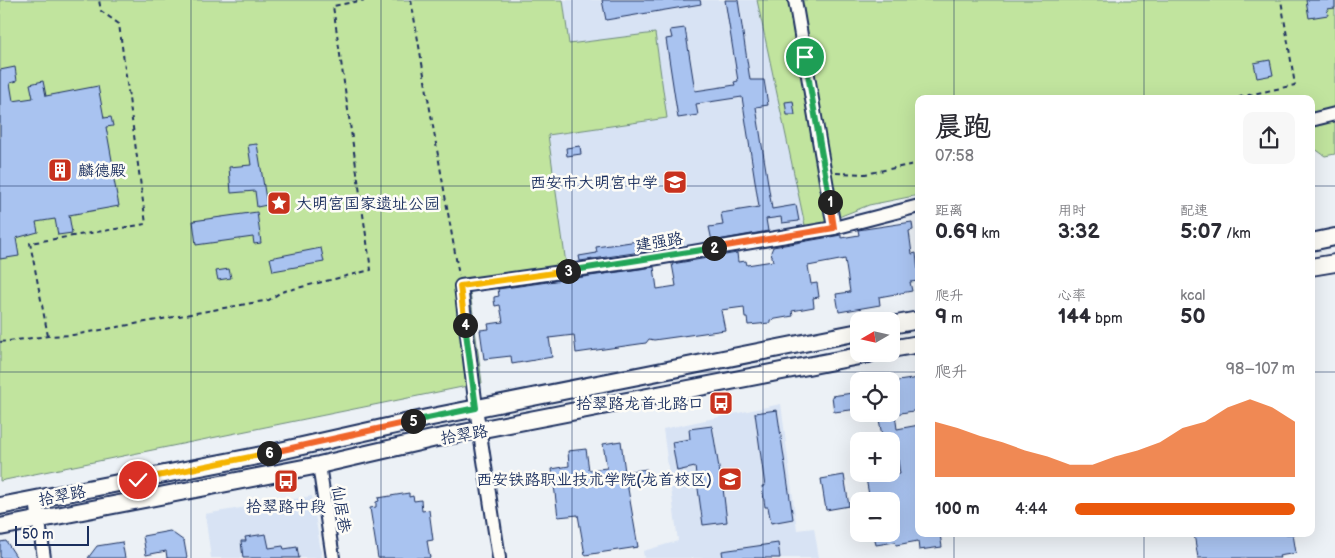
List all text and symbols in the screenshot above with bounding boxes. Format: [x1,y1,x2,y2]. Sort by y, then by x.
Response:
pin [784,36,826,78]
icon: arrive [791,43,819,71]
text: 晨跑 [935,111,991,144]
button: share [1243,112,1295,164]
text: 07:58 [935,147,974,166]
building icon: 麟德殿 [47,157,73,183]
place label: 麟德殿 [78,162,126,181]
school or university icon: 西安市大明宫中学 [662,169,688,195]
place label: 西安市大明宫中学 [530,174,658,193]
place icon: 大明宫国家遗址公园 [266,190,292,216]
pin: 1 [818,190,842,214]
text: 1 [828,194,833,211]
place label: 大明宫国家遗址公园 [296,195,440,214]
text: 距离 [935,202,963,219]
text: 用时 [1058,202,1086,219]
text: 配速 [1180,202,1208,219]
text: 0.69 [935,219,978,244]
text: 3:32 [1058,219,1100,244]
text: 5:07 [1180,219,1222,244]
text: km [978,225,1000,242]
text: /km [1222,225,1251,242]
street label: 建强路 [634,229,684,256]
pin: 2 [702,236,726,260]
text: 2 [710,240,719,257]
pin: 3 [556,258,580,284]
text: 3 [564,263,573,280]
text: 爬升 [935,287,963,304]
text: 心率 [1058,287,1086,304]
text: kcal [1180,287,1205,304]
text: 9 [935,304,947,329]
text: 144 [1058,304,1091,329]
text: 50 [1180,304,1206,329]
text: m [947,310,963,327]
text: bpm [1091,310,1123,327]
pin: 4 [452,312,478,338]
north arrow [850,312,900,362]
map controls [850,312,900,542]
text: 4 [461,317,470,334]
text: 98–107 m [1226,360,1295,379]
text: 爬升 [935,363,967,382]
button: locate [850,372,900,422]
bus stop icon: 拾翠路龙首北路口 [708,390,734,416]
place label: 拾翠路龙首北路口 [576,395,704,414]
pin: 5 [400,408,426,434]
text: 5 [409,413,418,430]
street label: 拾翠路 [439,422,490,449]
button: + [850,432,900,482]
pin: 6 [256,440,282,466]
text: 6 [265,445,274,462]
pin [117,459,159,501]
icon: check [124,466,152,494]
school or university icon: 西安铁路职业技术学院(龙首校区) [717,466,743,492]
bus stop icon: 拾翠路中段 [273,468,299,494]
place label: 西安铁路职业技术学院(龙首校区) [476,471,712,490]
street label: 拾翠路 [37,483,88,510]
street label: 仙居巷 [327,484,354,534]
button: − [850,492,900,542]
place label: 拾翠路中段 [246,498,326,517]
text: 100 m [935,500,980,519]
text: 4:44 [1015,500,1048,519]
scale bar [15,523,89,546]
text: 50 m [22,526,54,543]

